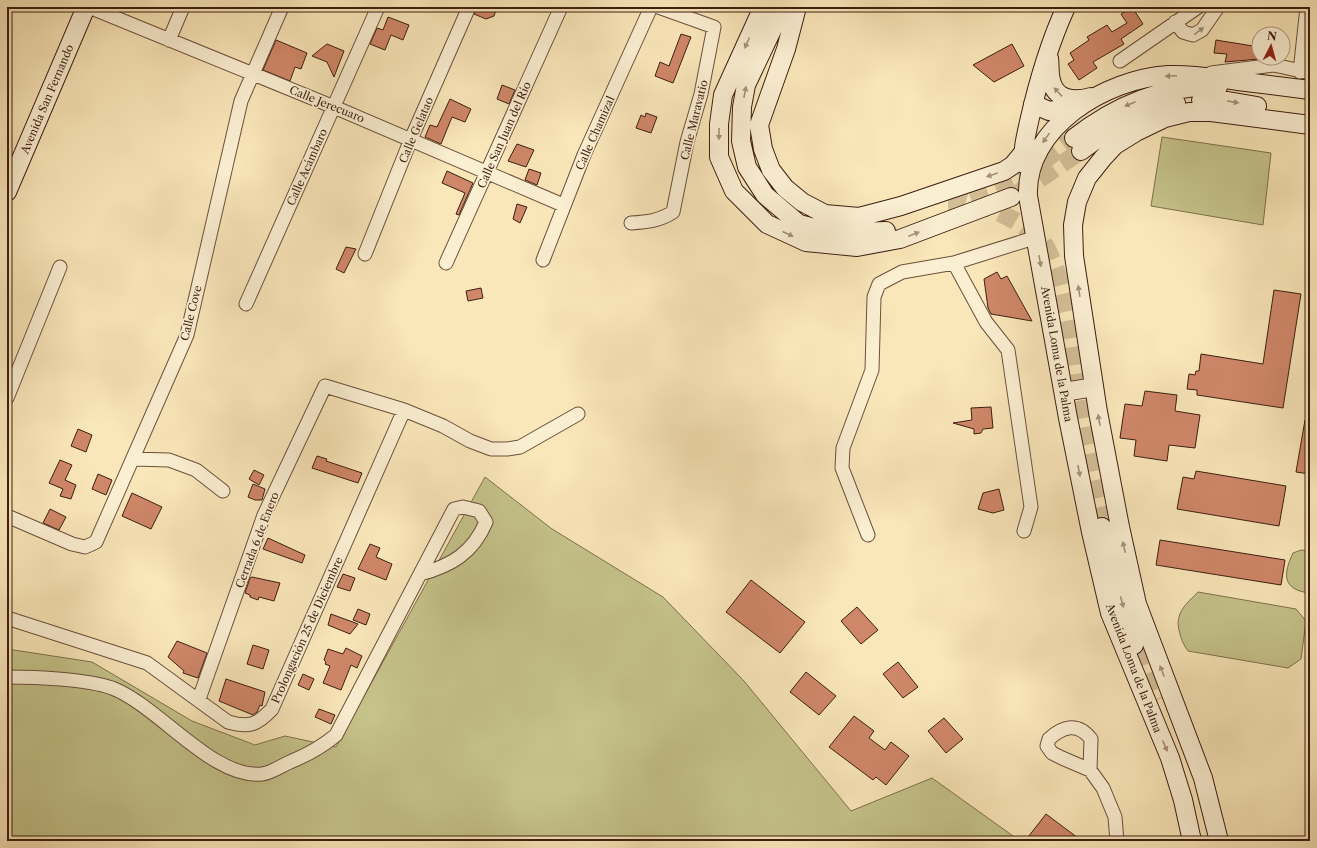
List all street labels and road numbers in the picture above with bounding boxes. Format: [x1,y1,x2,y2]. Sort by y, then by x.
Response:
street label: Avenida San Fernando [17,42,76,157]
street label: Calle Maravatio [677,78,711,162]
street label: Calle San Juan del Río [474,79,534,191]
street label: Calle Jerecuaro [287,83,367,126]
street label: Calle Chamizal [572,93,618,172]
street label: Calle Gelatao [396,95,436,165]
street label: Calle Acámbaro [284,126,330,208]
street label: Calle Cove [177,284,205,342]
street label: Avenida Loma de la Palma [1038,284,1076,423]
street label: Cerrada 6 de Enero [232,490,282,590]
street label: Prolongación 25 de Diciembre [268,555,346,705]
street label: Avenida Loma de la Palma [1102,600,1165,735]

